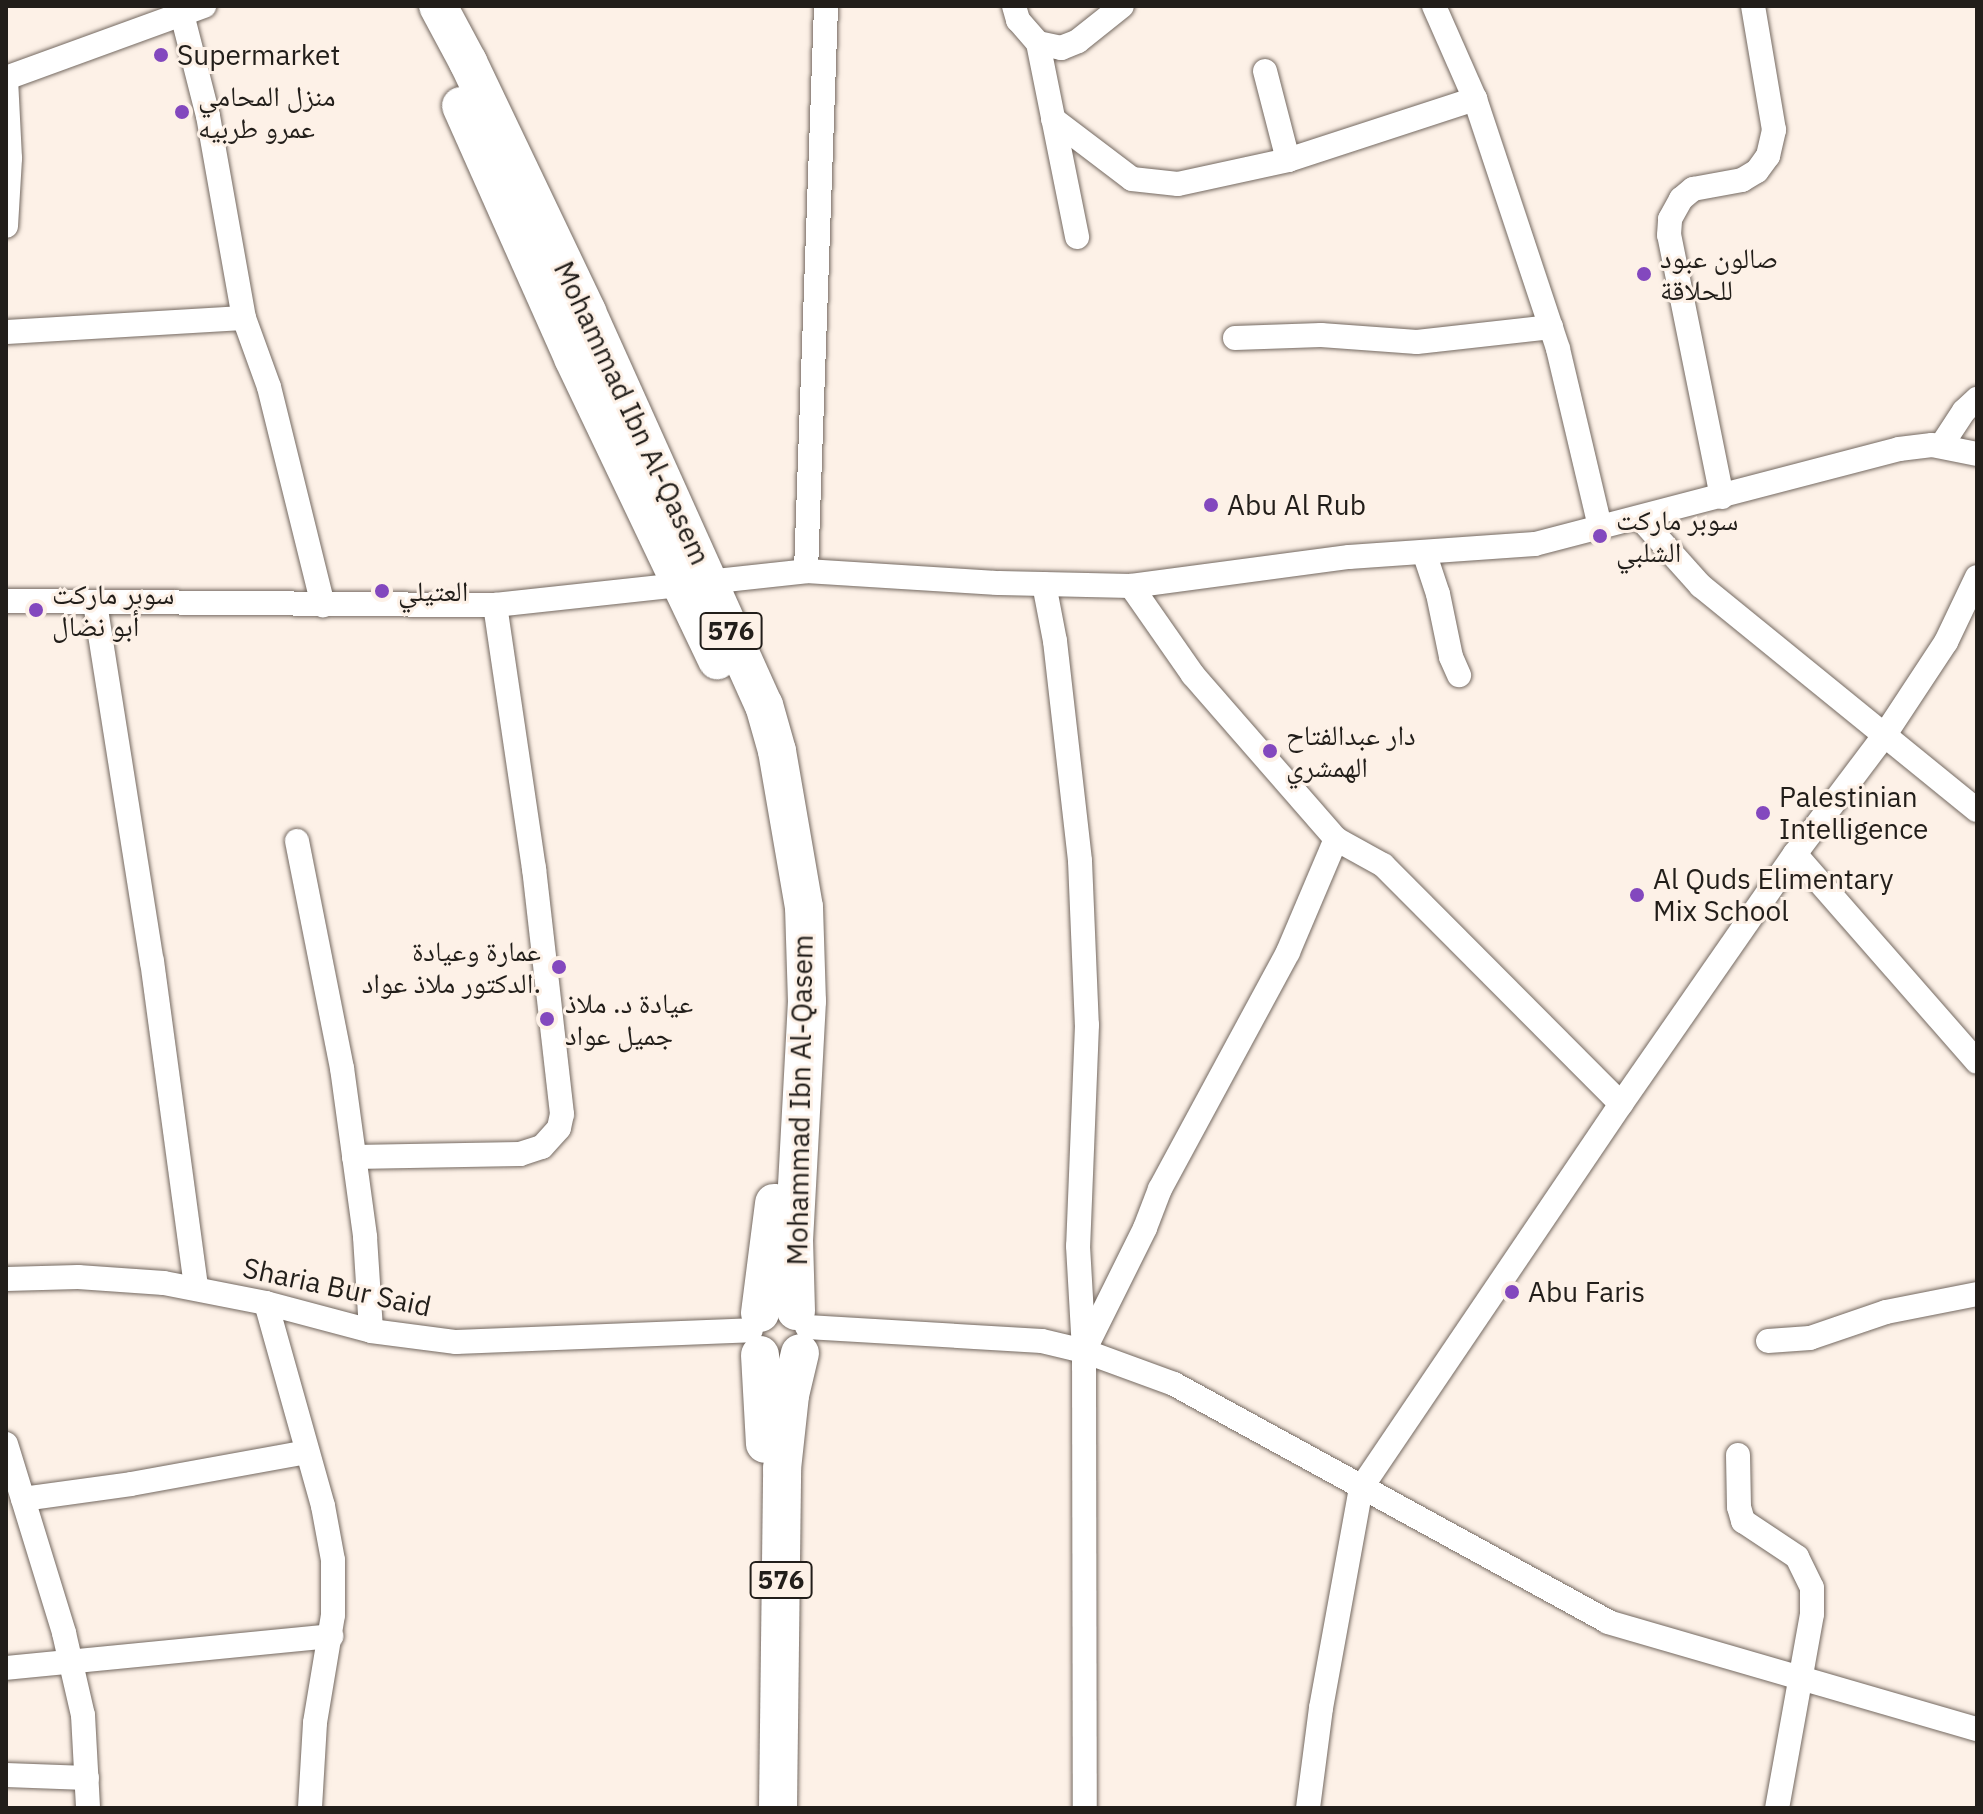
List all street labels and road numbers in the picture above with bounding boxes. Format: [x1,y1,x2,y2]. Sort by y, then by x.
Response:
street label: Mohammad Ibn Al-Qasem [547,256,717,570]
road number: 576 [699,609,763,653]
street label: Mohammad Ibn Al-Qasem [780,934,820,1266]
street label: Sharia Bur Said [240,1251,434,1323]
road number: 576 [749,1558,813,1602]

